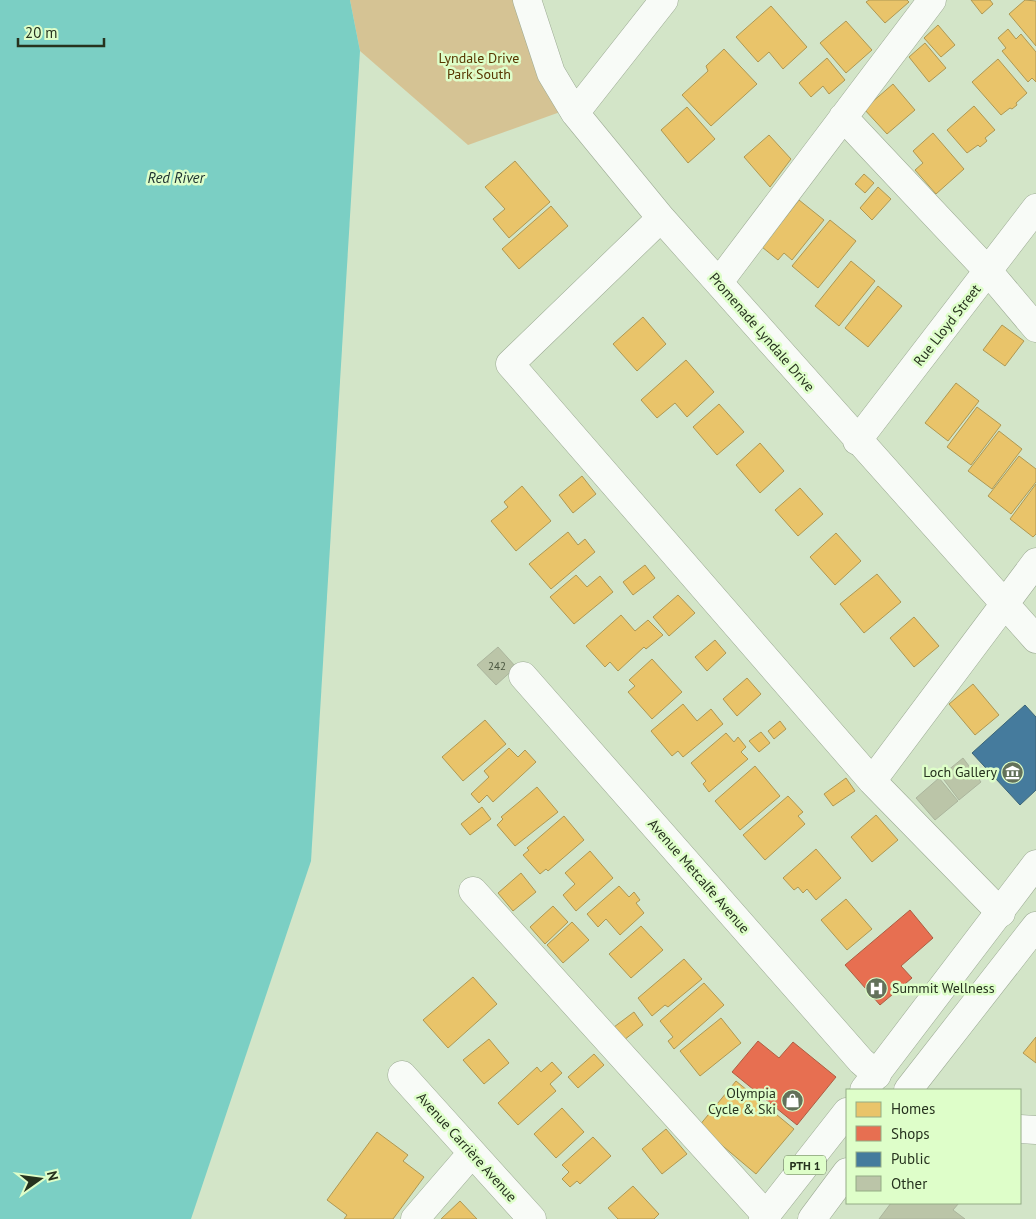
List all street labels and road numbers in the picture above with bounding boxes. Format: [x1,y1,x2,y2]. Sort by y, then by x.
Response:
street label: Promenade Lyndale Drive [705,269,819,395]
street label: Rue Lloyd Street [909,280,985,369]
street label: Avenue Metcalfe Avenue [644,815,754,937]
street label: Avenue Carrière Avenue [413,1088,521,1206]
road number: PTH 1 [784,1156,826,1174]

